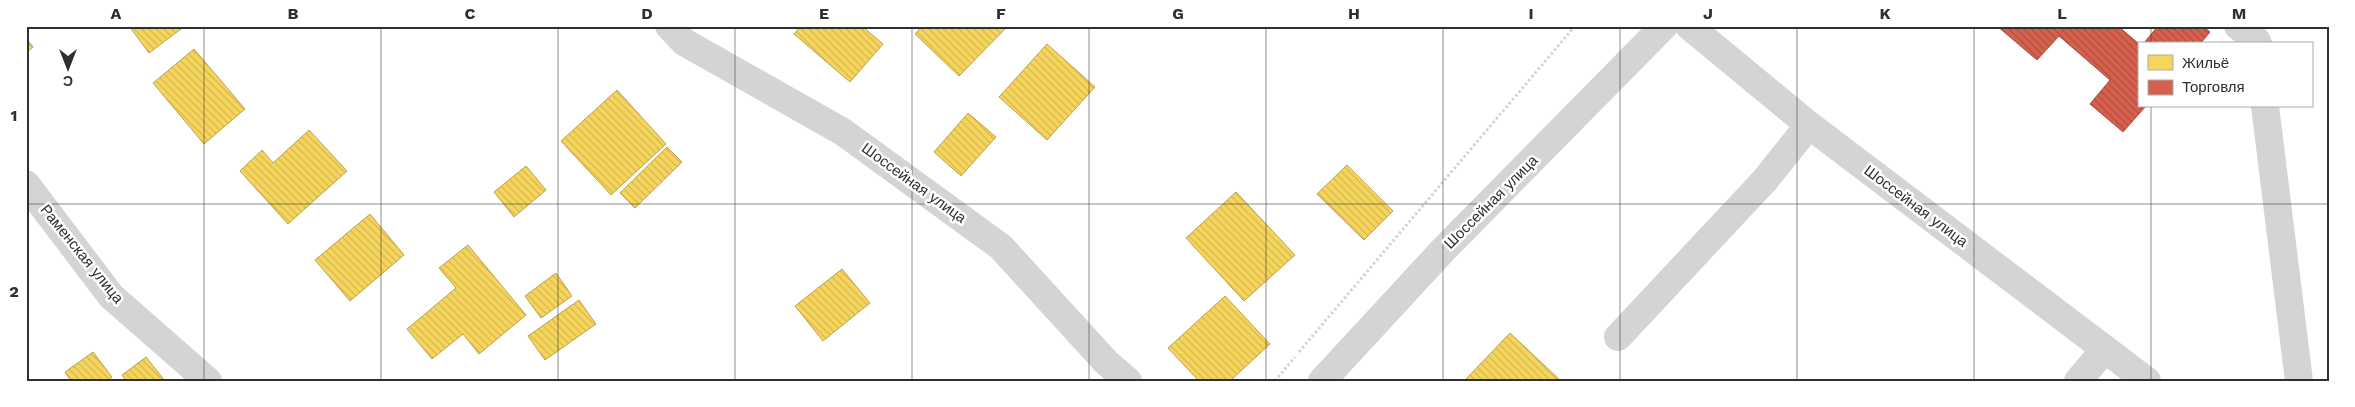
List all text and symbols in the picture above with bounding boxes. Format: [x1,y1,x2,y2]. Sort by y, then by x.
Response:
text: A [111,4,122,23]
text: B [288,4,299,23]
text: C [465,4,476,23]
text: D [641,4,653,23]
text: E [819,4,829,23]
text: F [996,4,1006,23]
text: G [1172,4,1184,23]
text: H [1348,4,1360,23]
text: I [1528,4,1534,23]
text: J [1703,4,1713,23]
text: K [1879,4,1891,23]
text: L [2057,4,2067,23]
text: M [2232,4,2246,23]
north arrow [42,42,92,92]
legend [2138,42,2312,108]
text: Жильё [2182,54,2229,72]
text: С [63,73,73,89]
text: Торговля [2182,78,2245,96]
text: 1 [11,106,17,125]
street label: Шоссейная улица [858,139,970,227]
street label: Шоссейная улица [1440,151,1542,253]
street label: Шоссейная улица [1861,161,1972,251]
street label: Раменская улица [37,201,128,308]
text: 2 [9,282,19,301]

